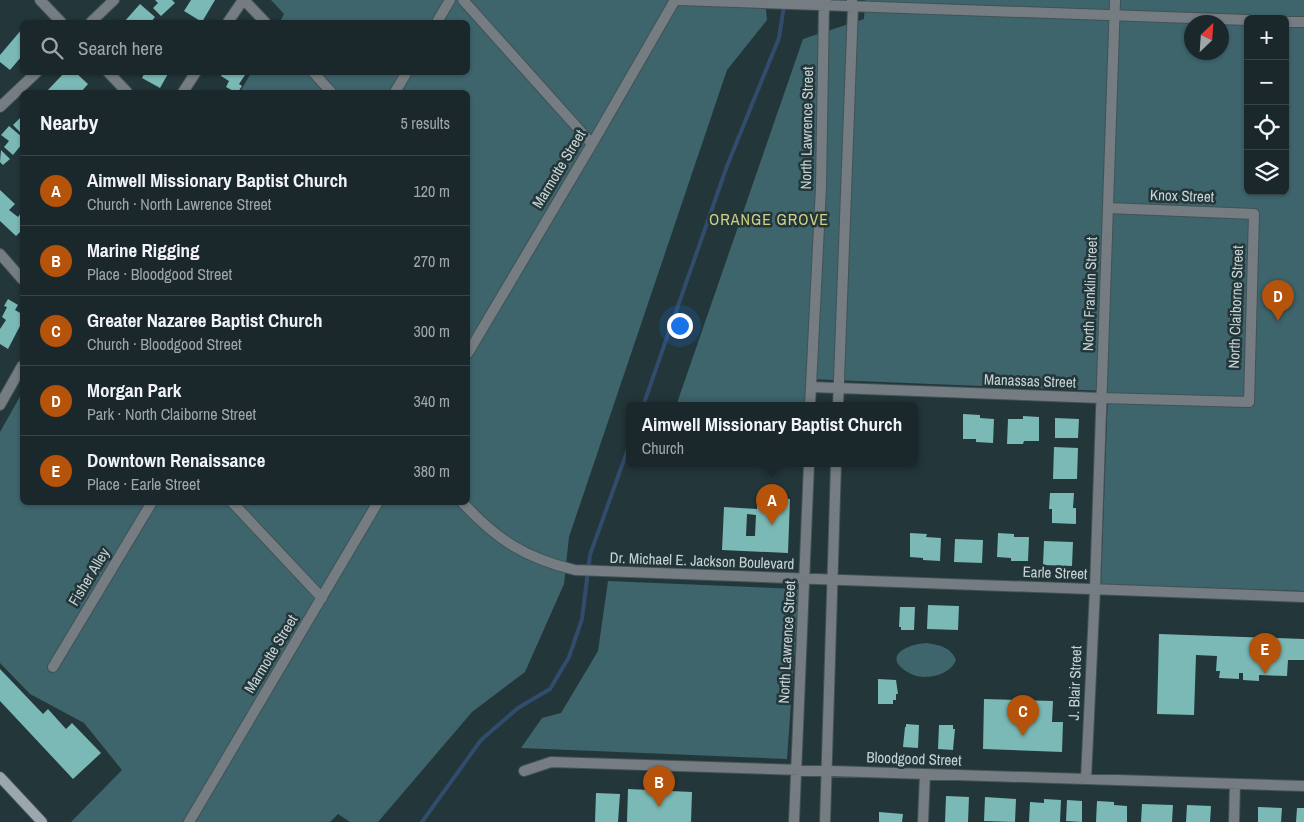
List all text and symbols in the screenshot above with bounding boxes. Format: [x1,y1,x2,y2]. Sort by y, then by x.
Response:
north arrow [1184,15,1229,60]
map controls [1244,15,1289,195]
button: + [1244,15,1289,60]
search box [20,20,470,75]
icon: search [38,34,66,62]
text: Search here [78,35,163,61]
button: − [1244,60,1289,105]
street label: North Lawrence Street [795,66,818,190]
button: locate [1244,105,1289,150]
text: Nearby [40,108,98,137]
text: 5 results [400,112,450,134]
street label: Marmotte Street [527,125,591,212]
button: layers [1244,150,1289,195]
text: Aimwell Missionary Baptist Church [87,167,348,193]
text: A [51,180,61,202]
text: 120 m [414,180,450,202]
street label: Knox Street [1150,184,1215,207]
text: Church · North Lawrence Street [87,193,272,215]
district label: ORANGE GROVE [709,208,829,230]
street label: North Franklin Street [1077,236,1102,351]
text: Marine Rigging [87,237,200,263]
street label: North Claiborne Street [1223,245,1248,369]
text: B [51,250,61,272]
text: 270 m [414,250,450,272]
text: Place · Bloodgood Street [87,263,232,285]
pin: D [1262,280,1294,321]
text: Greater Nazaree Baptist Church [87,307,323,333]
your location [667,313,693,339]
text: C [51,320,61,342]
text: 300 m [414,320,450,342]
text: Church · Bloodgood Street [87,333,242,355]
street label: Manassas Street [984,368,1077,393]
text: Morgan Park [87,377,181,403]
text: D [51,390,61,412]
text: 340 m [414,390,450,412]
popup [626,402,918,467]
text: Park · North Claiborne Street [87,403,256,425]
text: Aimwell Missionary Baptist Church [642,411,902,437]
text: Church [642,437,684,459]
text: Downtown Renaissance [87,447,265,473]
text: E [52,460,60,482]
text: 380 m [414,460,450,482]
text: Place · Earle Street [87,473,200,495]
pin: A [756,484,788,525]
street label: Fisher Alley [63,543,115,610]
street label: Dr. Michael E. Jackson Boulevard [609,547,795,574]
street label: Earle Street [1022,561,1088,584]
street label: North Lawrence Street [773,579,800,704]
street label: Marmotte Street [239,610,303,697]
pin: E [1249,633,1281,674]
street label: J. Blair Street [1063,645,1086,721]
pin: C [1007,695,1039,736]
street label: Bloodgood Street [866,746,962,771]
pin: B [643,766,675,807]

